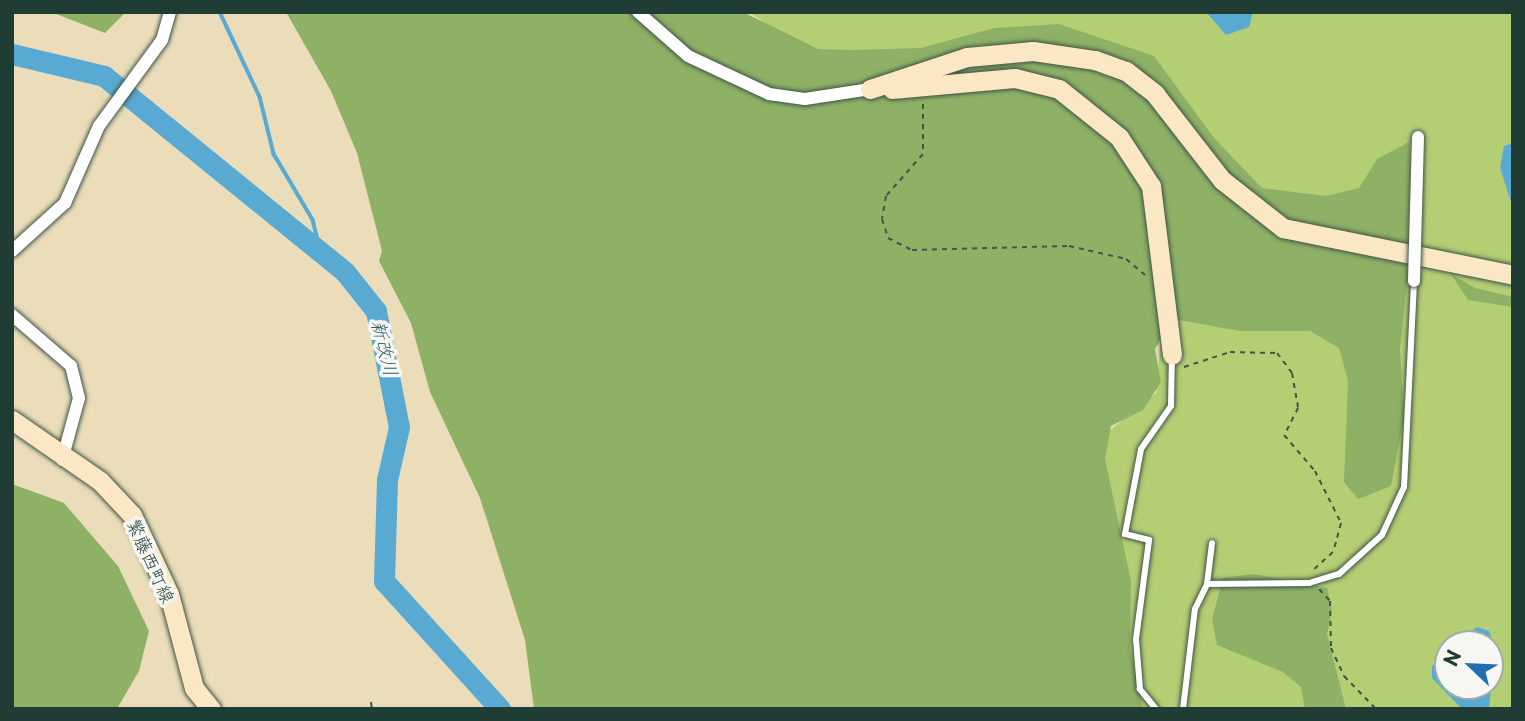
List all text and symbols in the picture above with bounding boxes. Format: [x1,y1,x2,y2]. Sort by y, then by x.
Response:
water label: 新改川 [367,318,403,378]
street label: 繁藤西町線 [123,515,179,607]
north arrow [1434,630,1504,700]
text: N [1436,645,1467,670]

